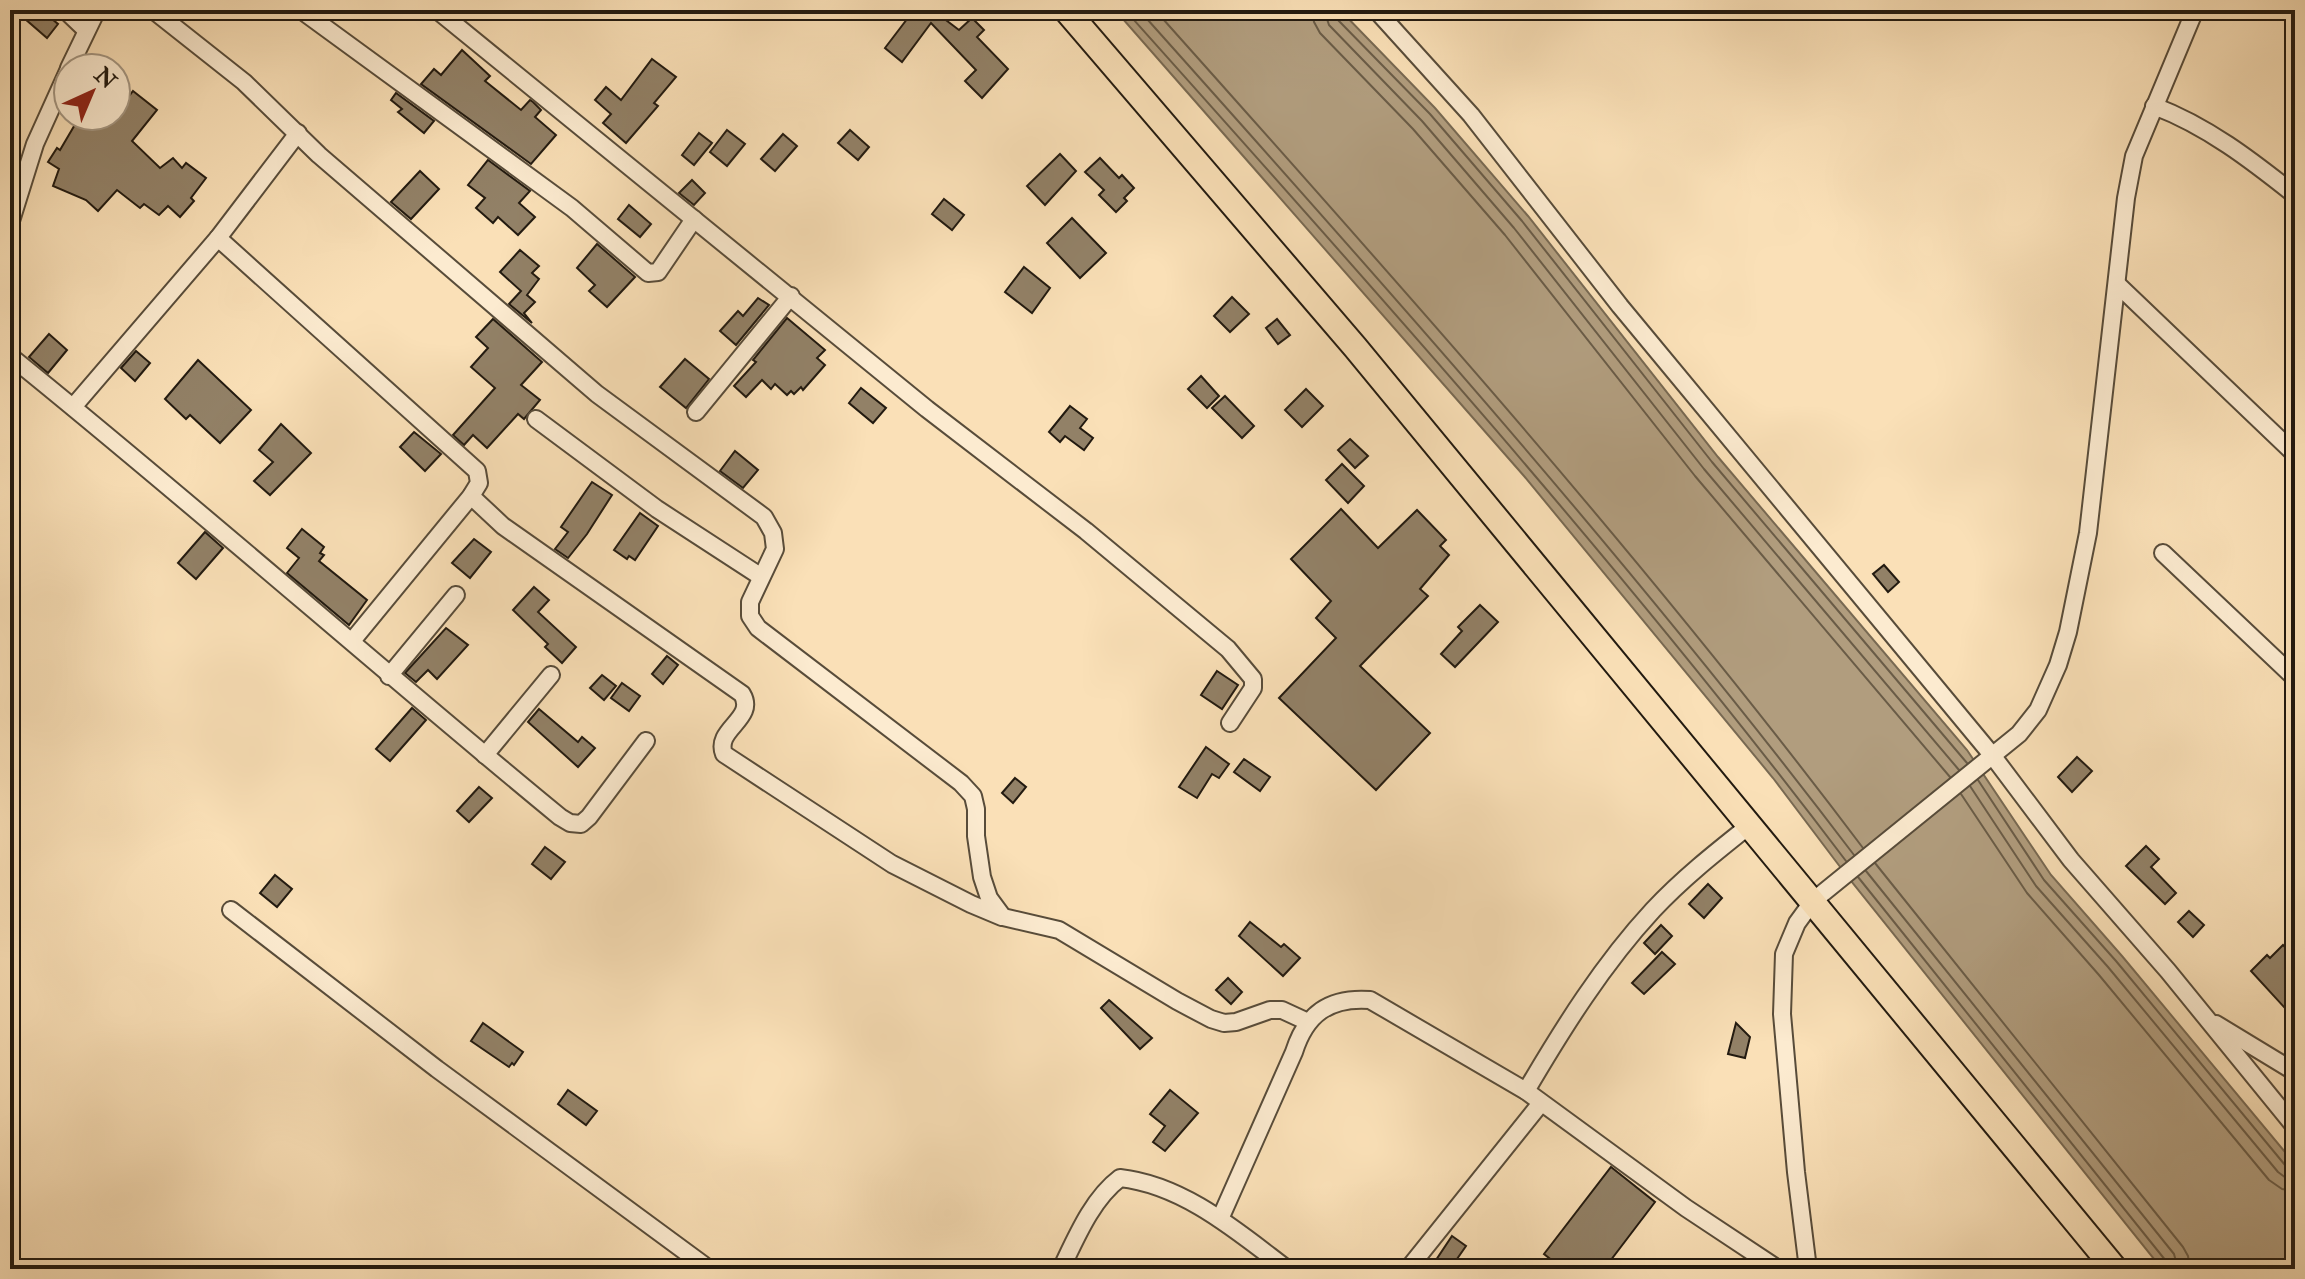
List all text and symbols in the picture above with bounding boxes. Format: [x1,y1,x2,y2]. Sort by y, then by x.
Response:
north arrow [52,52,132,132]
text: N [88,61,122,95]

